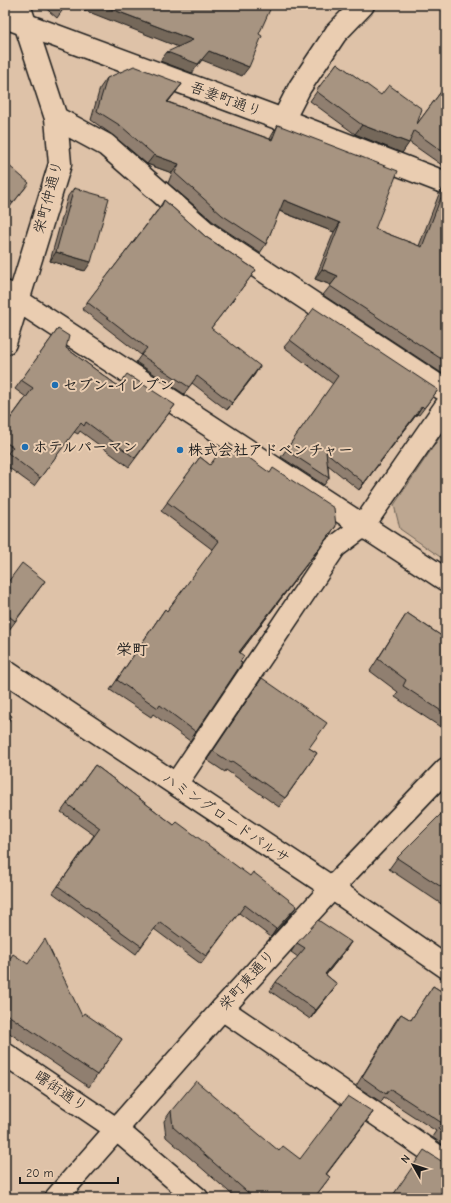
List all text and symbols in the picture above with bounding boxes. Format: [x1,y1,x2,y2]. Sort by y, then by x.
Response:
street label: 吾妻町通り [188,78,264,120]
street label: 栄町仲通り [30,158,66,236]
place label: セブン-イレブン [63,376,174,394]
marker: セブン-イレブン [50,380,60,390]
place label: ホテルパーマン [33,438,138,456]
place label: 株式会社アドベンチャー [188,441,353,459]
marker: ホテルパーマン [20,442,30,452]
marker: 株式会社アドベンチャー [175,445,185,455]
district label: 栄町 [116,641,148,659]
street label: ハミングロードパルサ [159,769,293,867]
street label: 栄町東通り [215,946,279,1014]
street label: 曙街通り [31,1067,91,1115]
north arrow [393,1145,433,1185]
text: N [398,1152,413,1166]
scale bar [20,1159,118,1185]
text: 20 m [26,1166,54,1180]

